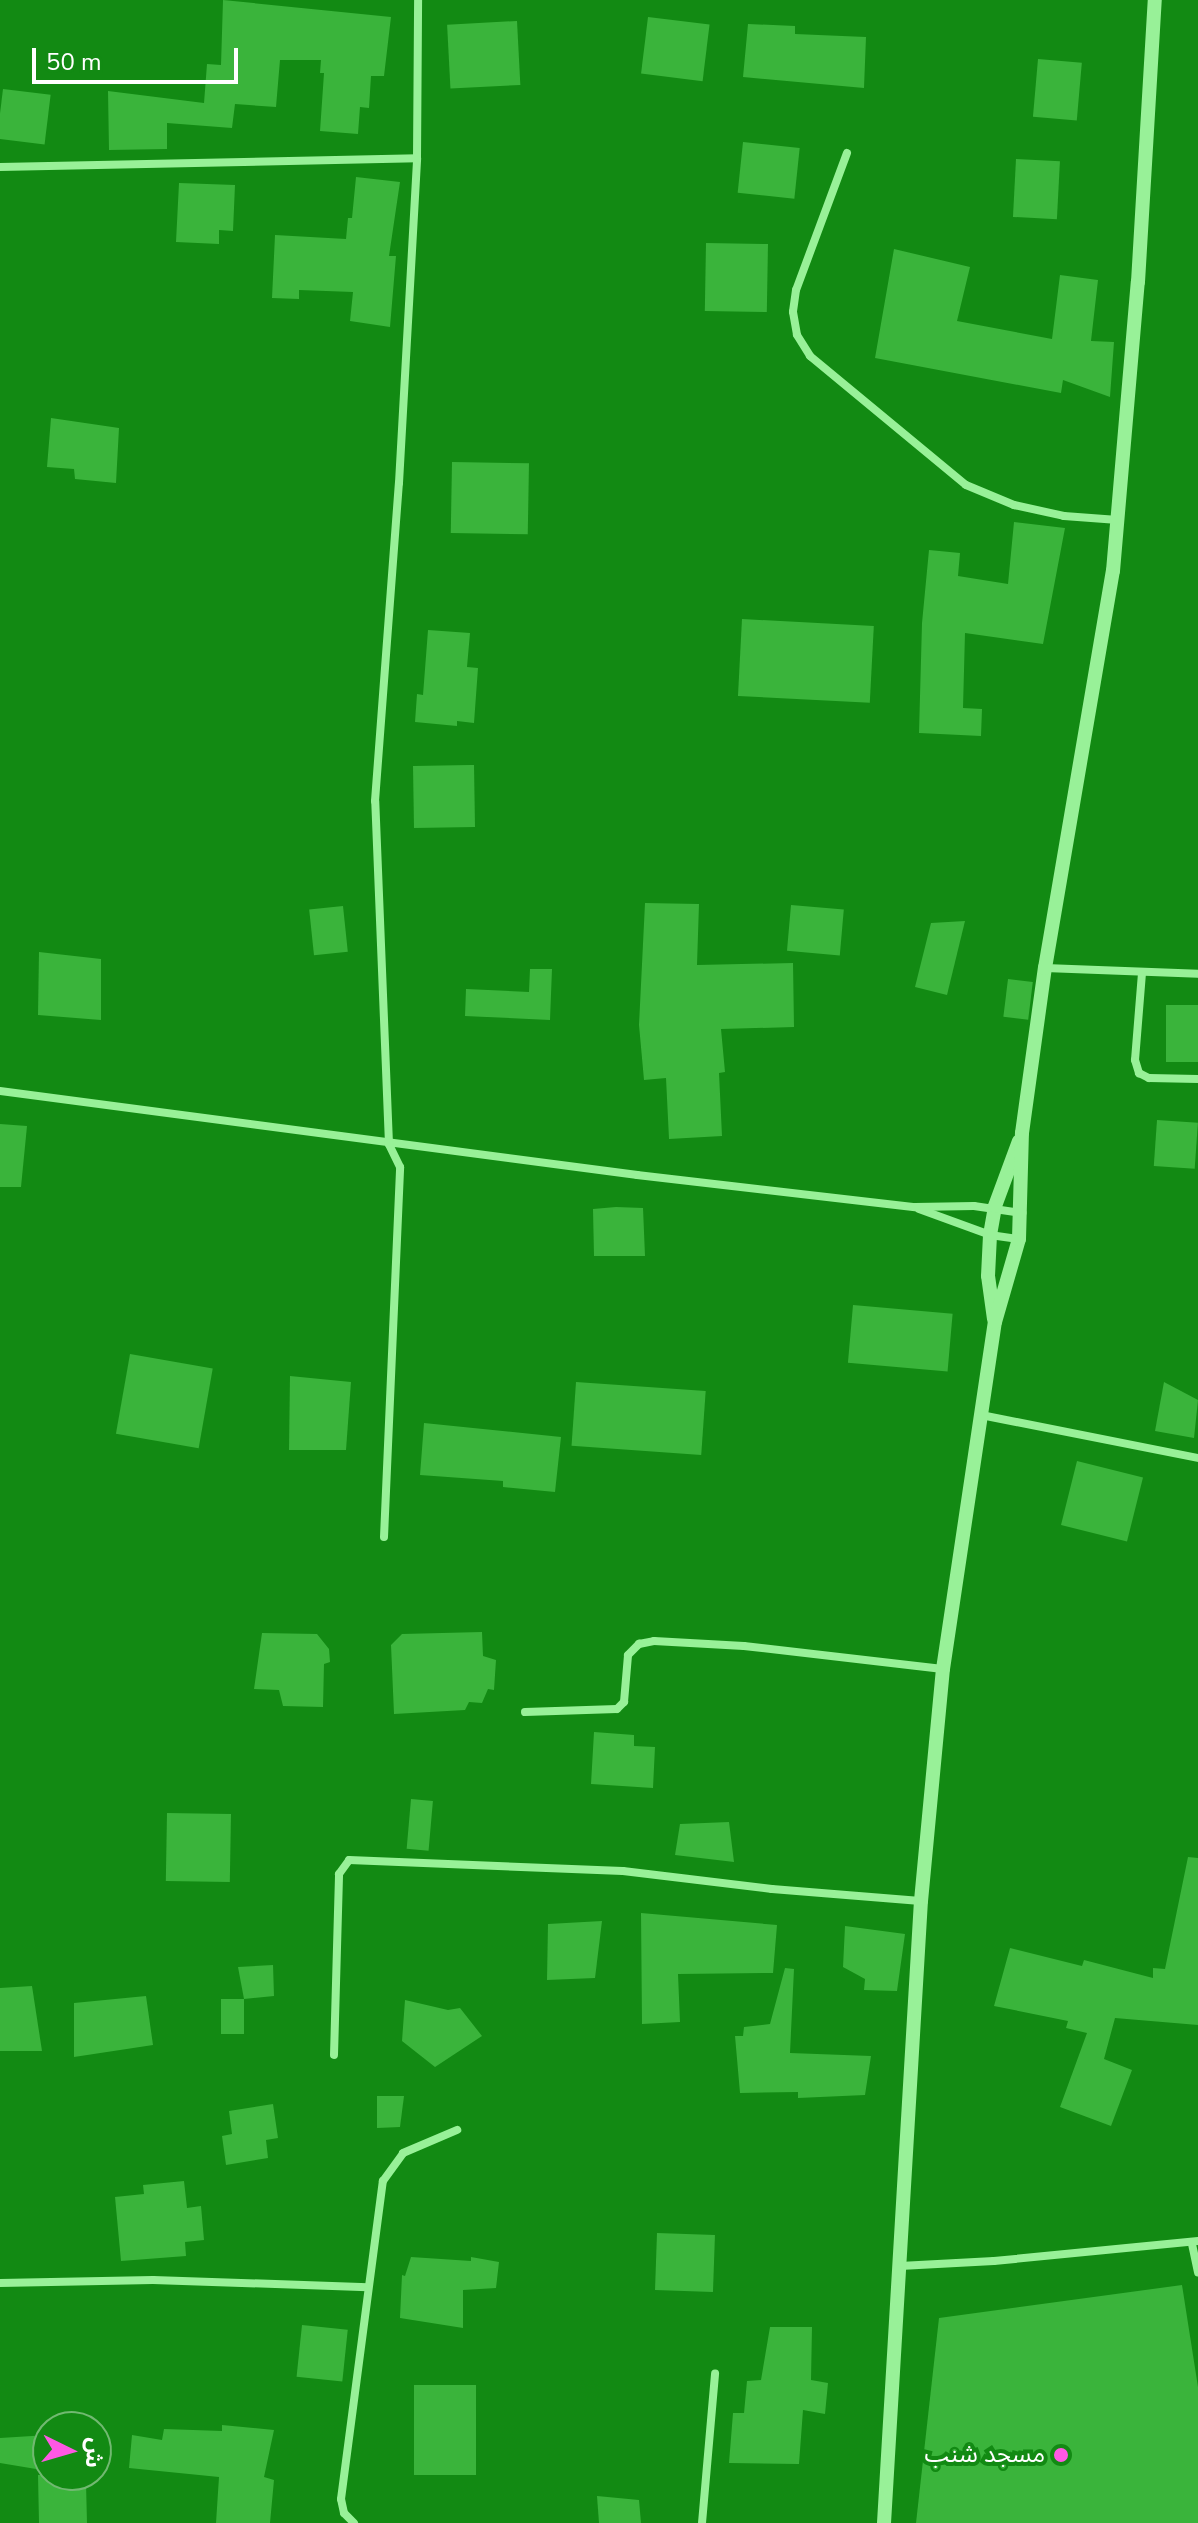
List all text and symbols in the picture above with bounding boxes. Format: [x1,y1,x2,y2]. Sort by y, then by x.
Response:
scale bar [36,32,242,82]
text: 50 m [46,46,102,78]
north arrow [32,2411,112,2491]
text: ش [78,2437,110,2469]
place label: مسجد شنب [924,2441,1045,2469]
marker: مسجد شنب [1052,2446,1070,2464]

